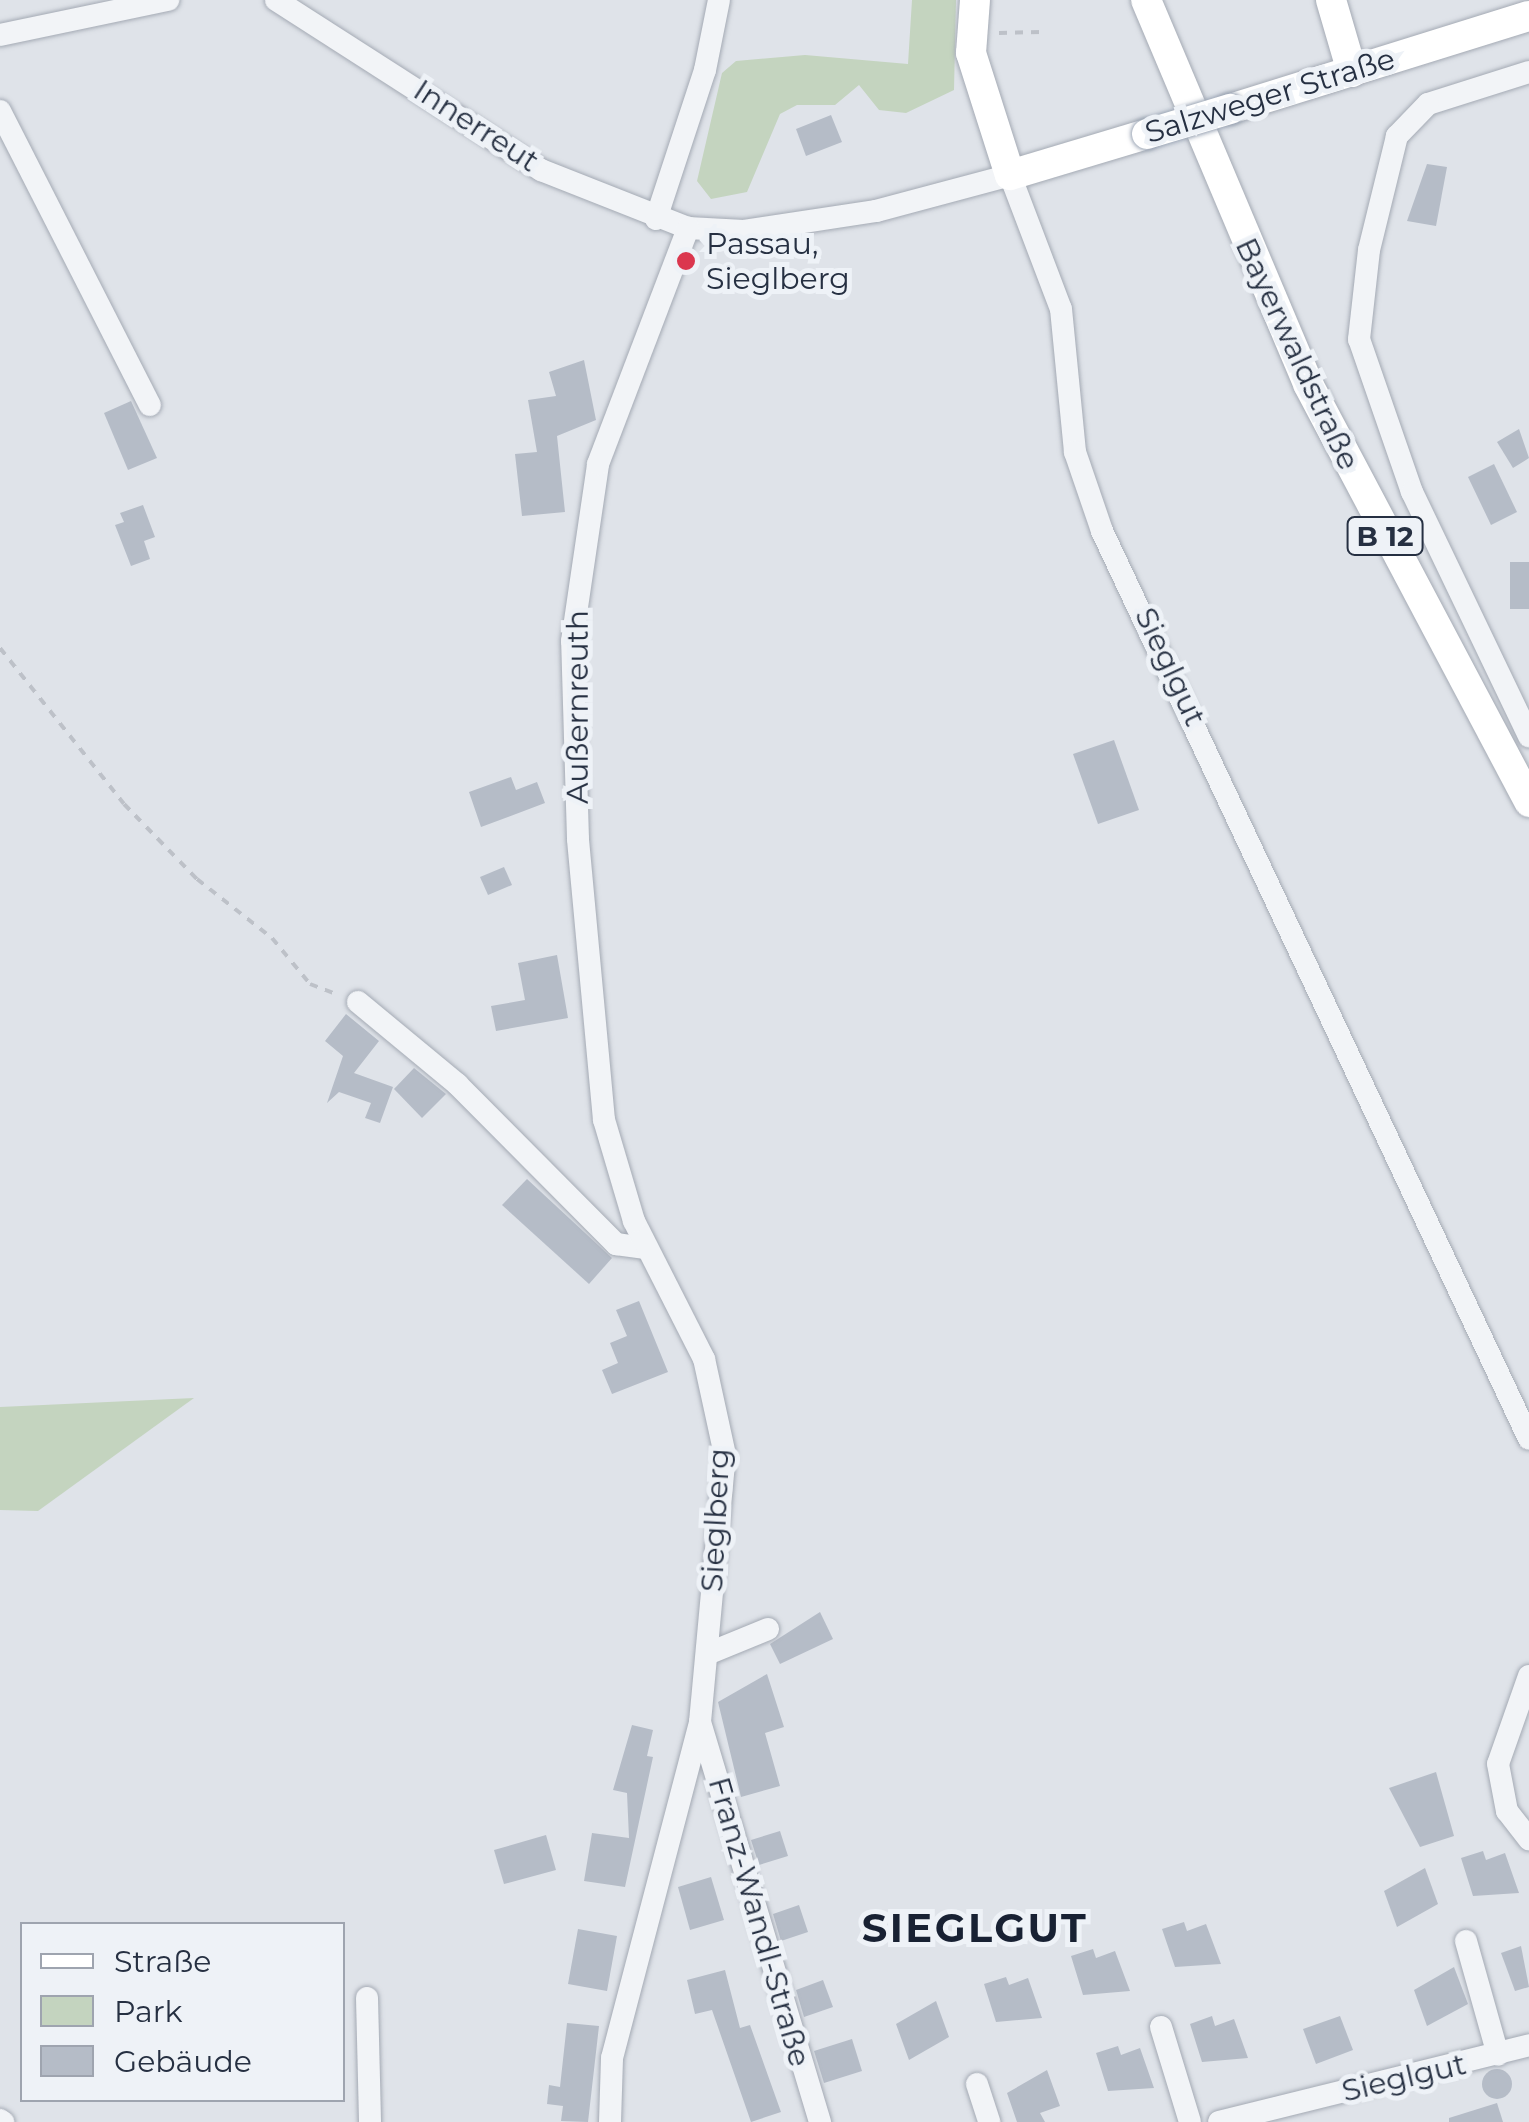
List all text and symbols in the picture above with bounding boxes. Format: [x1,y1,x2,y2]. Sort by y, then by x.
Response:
street label: Salzweger Straße [1141,41,1399,151]
street label: Innerreut [407,72,545,180]
place label: Passau, Sieglberg [706,226,850,296]
street label: Bayerwaldstraße [1228,232,1366,476]
marker: Passau, Sieglberg [675,250,697,272]
road number: B 12 [1345,513,1425,559]
street label: Sieglgut [1127,602,1213,732]
street label: Außernreuth [560,610,596,804]
street label: Sieglberg [694,1447,738,1593]
street label: Franz-Wandl-Straße [700,1773,818,2071]
district label: SIEGLGUT [862,1904,1088,1952]
legend [20,1922,345,2102]
text: Straße [114,1943,211,1980]
text: Park [114,1993,183,2030]
text: Gebäude [114,2043,252,2080]
street label: Sieglgut [1338,2046,1470,2110]

